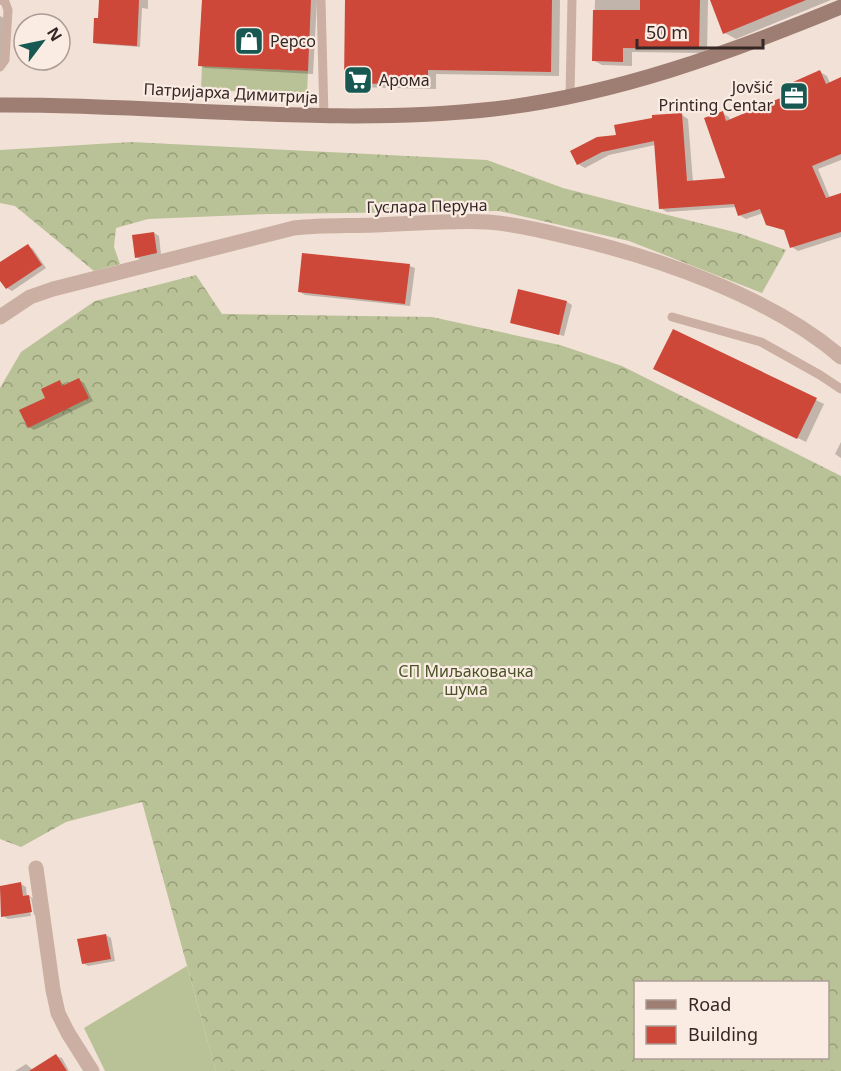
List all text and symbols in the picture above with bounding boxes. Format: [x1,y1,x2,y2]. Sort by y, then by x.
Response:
north arrow [12,12,72,72]
scale bar [637,12,763,50]
text: 50 m [646,20,688,44]
text: N [42,23,67,45]
shop icon: Pepco [233,25,265,57]
place label: Pepco [270,30,316,52]
supermarket icon: Арома [342,64,374,96]
place label: Арома [379,69,430,91]
place label: Jovšić Printing Centar [659,76,773,116]
street label: Патријарха Димитрија [143,77,319,109]
office icon: Jovšić Printing Centar [778,80,810,112]
street label: Гуслара Перуна [366,194,488,218]
park label: СП Миљаковачка шума [398,660,534,700]
legend [634,981,829,1059]
text: Road [688,992,731,1016]
text: Building [688,1022,758,1046]

